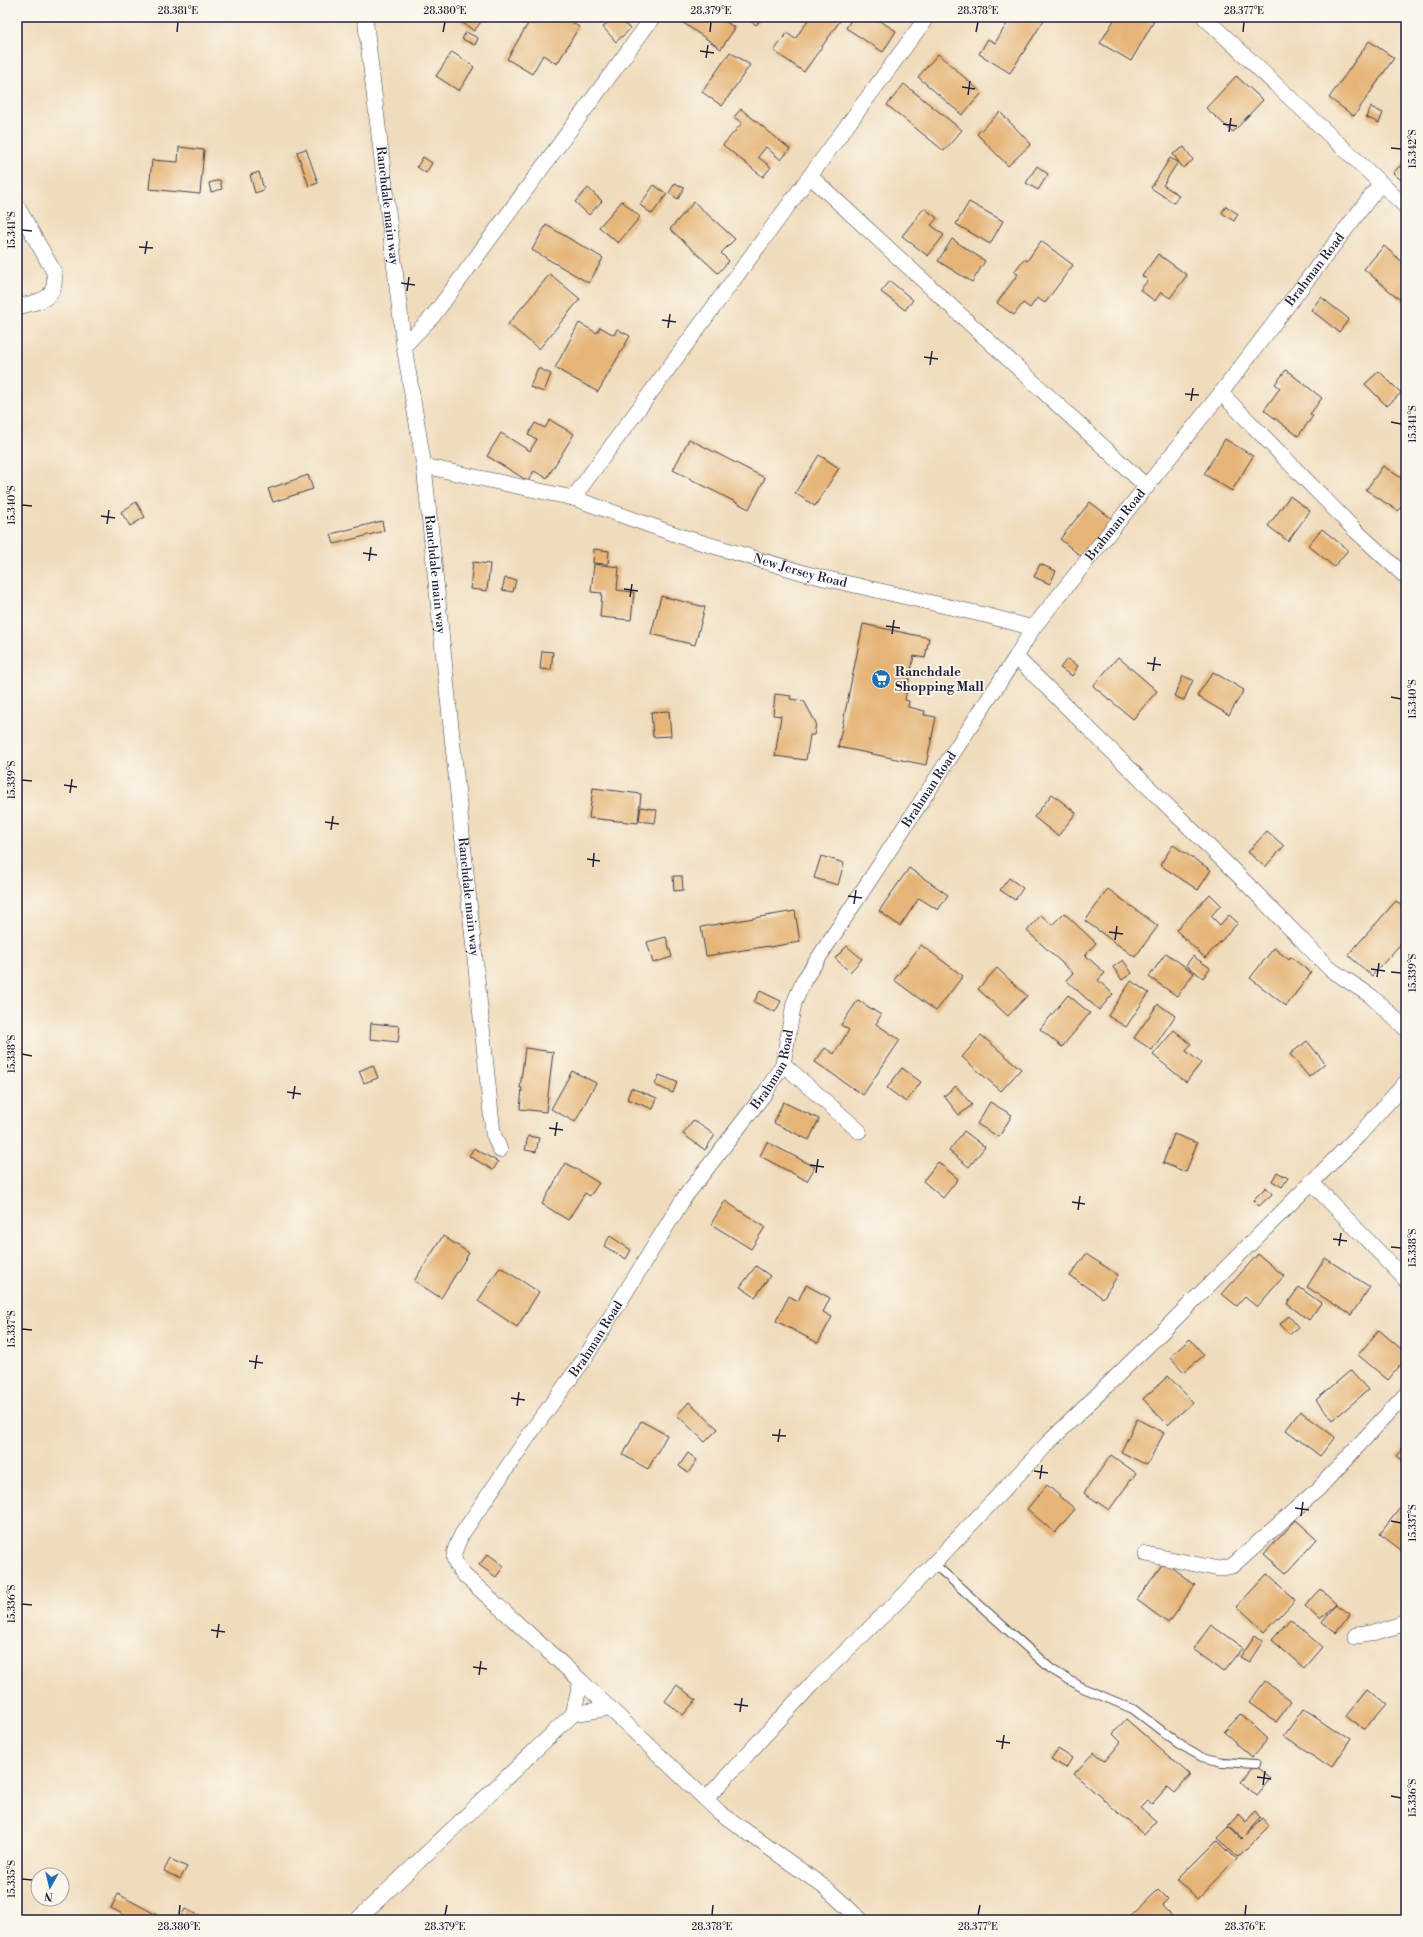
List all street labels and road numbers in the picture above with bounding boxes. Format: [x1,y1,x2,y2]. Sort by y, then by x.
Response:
street label: Ranchdale main way [372,145,402,267]
street label: Brahman Road [1281,229,1348,310]
street label: Brahman Road [1081,485,1149,565]
street label: Ranchdale main way [421,514,449,635]
street label: New Jersey Road [751,550,849,591]
street label: Brahman Road [898,748,960,831]
street label: Ranchdale main way [454,836,483,958]
street label: Brahman Road [747,1028,797,1113]
street label: Brahman Road [565,1297,627,1381]

